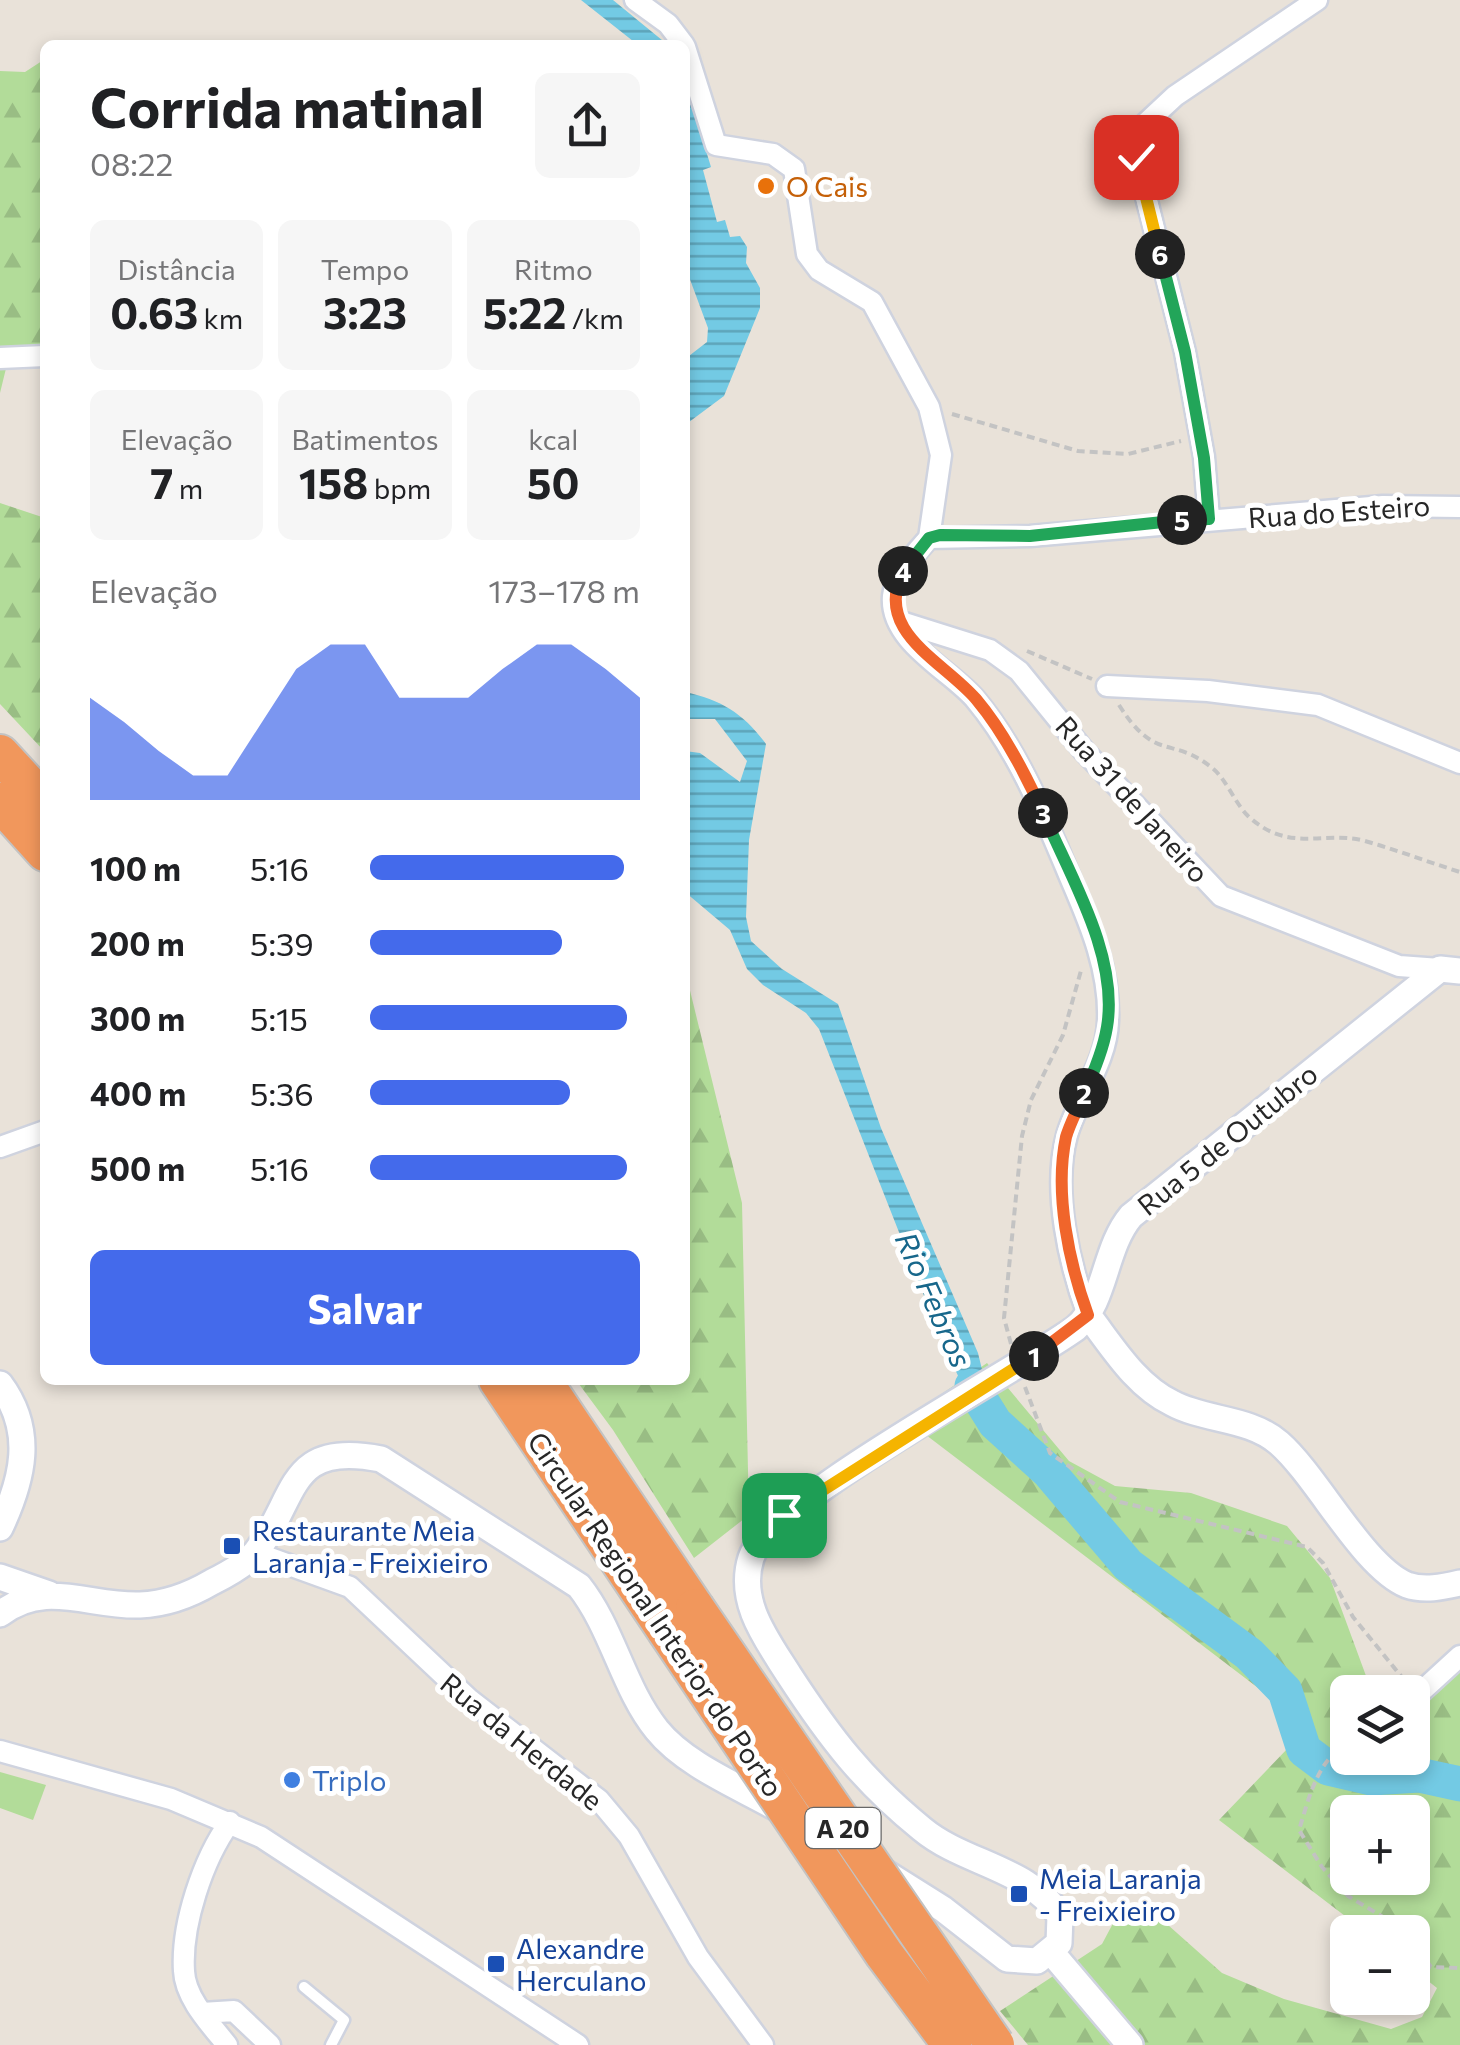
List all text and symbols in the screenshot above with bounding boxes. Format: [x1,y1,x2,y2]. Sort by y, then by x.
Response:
text: Corrida matinal [90,72,484,139]
button: share [535,73,640,178]
pin [1094,115,1179,200]
icon: check [1109,130,1164,185]
text: 08:22 [90,143,173,183]
place label: O Cais [786,169,868,203]
marker: O Cais [755,175,777,197]
pin: 6 [1135,229,1185,279]
text: 6 [1151,237,1169,271]
text: Distância [118,252,236,286]
text: Tempo [321,252,409,286]
text: Ritmo [514,252,593,286]
text: 0.63 [110,286,198,338]
text: 3:23 [323,286,407,338]
text: 5:22 [483,286,566,338]
text: km [198,301,243,335]
text: /km [566,301,624,335]
text: Elevação [121,422,233,456]
text: Batimentos [291,422,439,456]
text: kcal [528,422,578,456]
text: 7 [150,456,173,508]
text: 158 [299,456,368,508]
text: 50 [527,456,580,508]
text: m [173,471,203,505]
text: bpm [368,471,431,505]
street label: Rua do Esteiro [1247,488,1431,534]
pin: 5 [1157,495,1207,545]
text: 5 [1174,503,1190,537]
pin: 4 [878,546,928,596]
text: 4 [894,554,912,588]
text: Elevação [90,570,218,610]
text: 173–178 m [488,570,640,610]
street label: Rua 31 de Janeiro [1049,709,1217,889]
pin: 3 [1018,788,1068,838]
text: 3 [1035,796,1051,830]
text: 100 m [90,848,181,888]
text: 5:16 [250,848,309,888]
text: 200 m [90,923,185,963]
text: 5:39 [250,923,314,963]
text: 300 m [90,998,185,1038]
text: 5:15 [250,998,308,1038]
street label: Rua 5 de Outubro [1130,1056,1324,1222]
pin: 2 [1059,1068,1109,1118]
text: 400 m [90,1073,186,1113]
text: 5:36 [250,1073,314,1113]
text: 2 [1076,1076,1092,1110]
text: 500 m [90,1148,185,1188]
text: 5:16 [250,1148,309,1188]
water label: Rio Febros [889,1226,981,1372]
button: Salvar [90,1250,640,1365]
pin: 1 [1009,1331,1059,1381]
text: 1 [1028,1339,1040,1373]
street label: Circular Regional Interior do Porto [521,1425,791,1803]
pin [742,1473,827,1558]
icon: arrive [757,1488,812,1543]
place label: Restaurante Meia Laranja - Freixieiro [252,1513,488,1579]
marker: Restaurante Meia Laranja - Freixieiro [221,1535,243,1557]
street label: Rua da Herdade [434,1665,610,1817]
map controls [1330,1675,1430,2015]
button: layers [1330,1675,1430,1775]
place label: Triplo [312,1763,386,1797]
marker: Triplo [281,1769,303,1791]
button: + [1330,1795,1430,1895]
road number: A 20 [806,1808,880,1848]
place label: Meia Laranja - Freixieiro [1039,1861,1202,1927]
marker: Meia Laranja - Freixieiro [1008,1883,1030,1905]
button: − [1330,1915,1430,2015]
place label: Alexandre Herculano [516,1931,646,1997]
marker: Alexandre Herculano [485,1953,507,1975]

